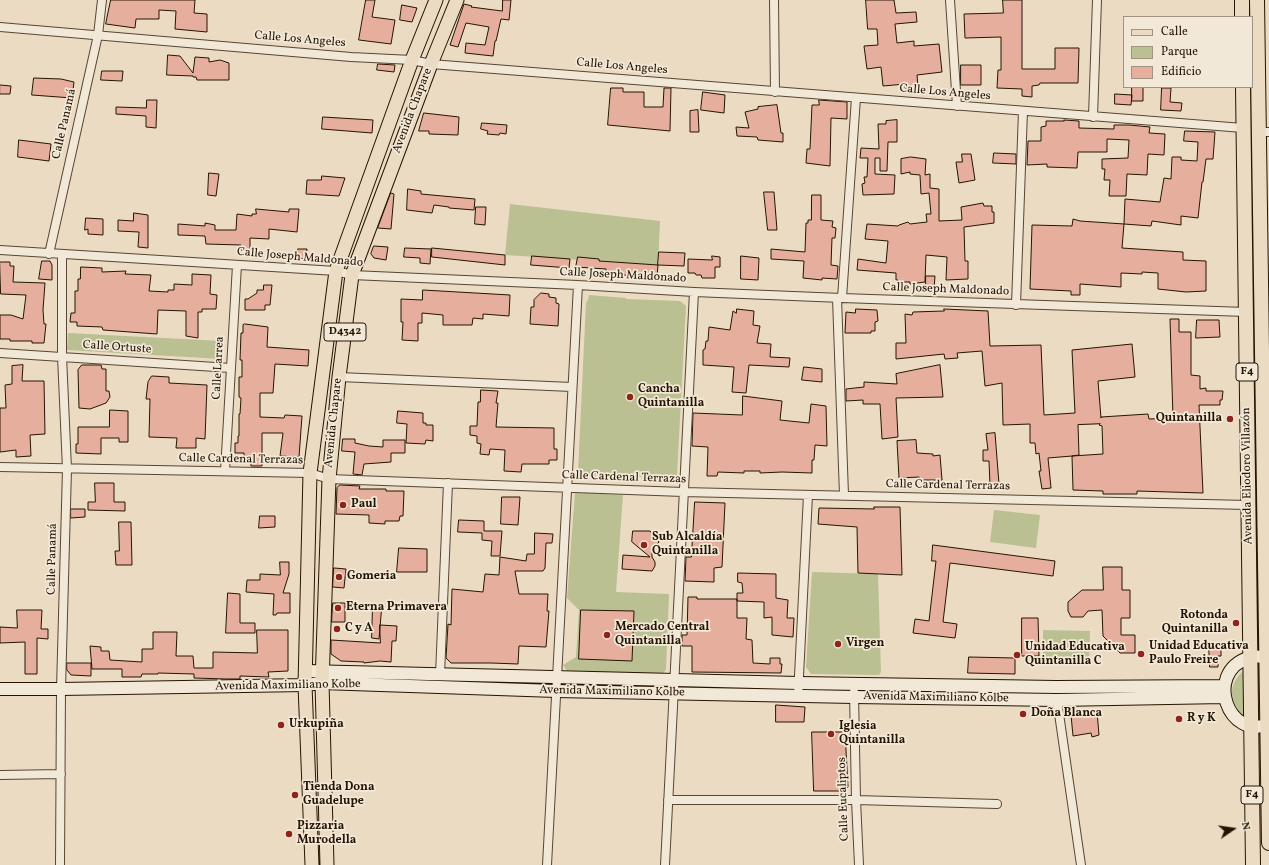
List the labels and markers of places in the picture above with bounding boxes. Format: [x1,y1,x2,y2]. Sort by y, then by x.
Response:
place label: Cancha Quintanilla [638,383,704,411]
marker: Cancha Quintanilla [625,392,635,402]
place label: Quintanilla [1156,412,1222,426]
marker: Quintanilla [1225,414,1235,424]
place label: Paul [351,498,377,512]
marker: Paul [338,500,348,510]
place label: Sub Alcaldía Quintanilla [652,531,723,559]
marker: Sub Alcaldía Quintanilla [639,540,649,550]
place label: Gomeria [347,570,396,584]
marker: Gomeria [334,572,344,582]
place label: Eterna Primavera [346,601,447,615]
marker: Eterna Primavera [333,603,343,613]
place label: Rotonda Quintanilla [1162,609,1228,637]
marker: Rotonda Quintanilla [1231,618,1241,628]
place label: Mercado Central Quintanilla [615,621,709,649]
place label: C y A [345,622,373,636]
marker: C y A [332,624,342,634]
marker: Mercado Central Quintanilla [602,630,612,640]
place label: Virgen [846,637,884,651]
marker: Virgen [833,639,843,649]
place label: Unidad Educativa Paulo Freire [1149,640,1249,668]
place label: Unidad Educativa Quintanilla C [1025,641,1125,669]
marker: Unidad Educativa Paulo Freire [1136,649,1146,659]
marker: Unidad Educativa Quintanilla C [1012,650,1022,660]
place label: Doña Blanca [1031,707,1102,721]
marker: Doña Blanca [1018,709,1028,719]
place label: R y K [1187,712,1216,726]
marker: R y K [1174,714,1184,724]
place label: Urkupiña [289,718,344,732]
marker: Urkupiña [276,720,286,730]
place label: Iglesia Quintanilla [839,720,905,748]
marker: Iglesia Quintanilla [826,729,836,739]
place label: Tienda Dona Guadelupe [303,781,375,809]
marker: Tienda Dona Guadelupe [290,790,300,800]
place label: Pizzaria Murodella [297,820,356,848]
marker: Pizzaria Murodella [284,829,294,839]

